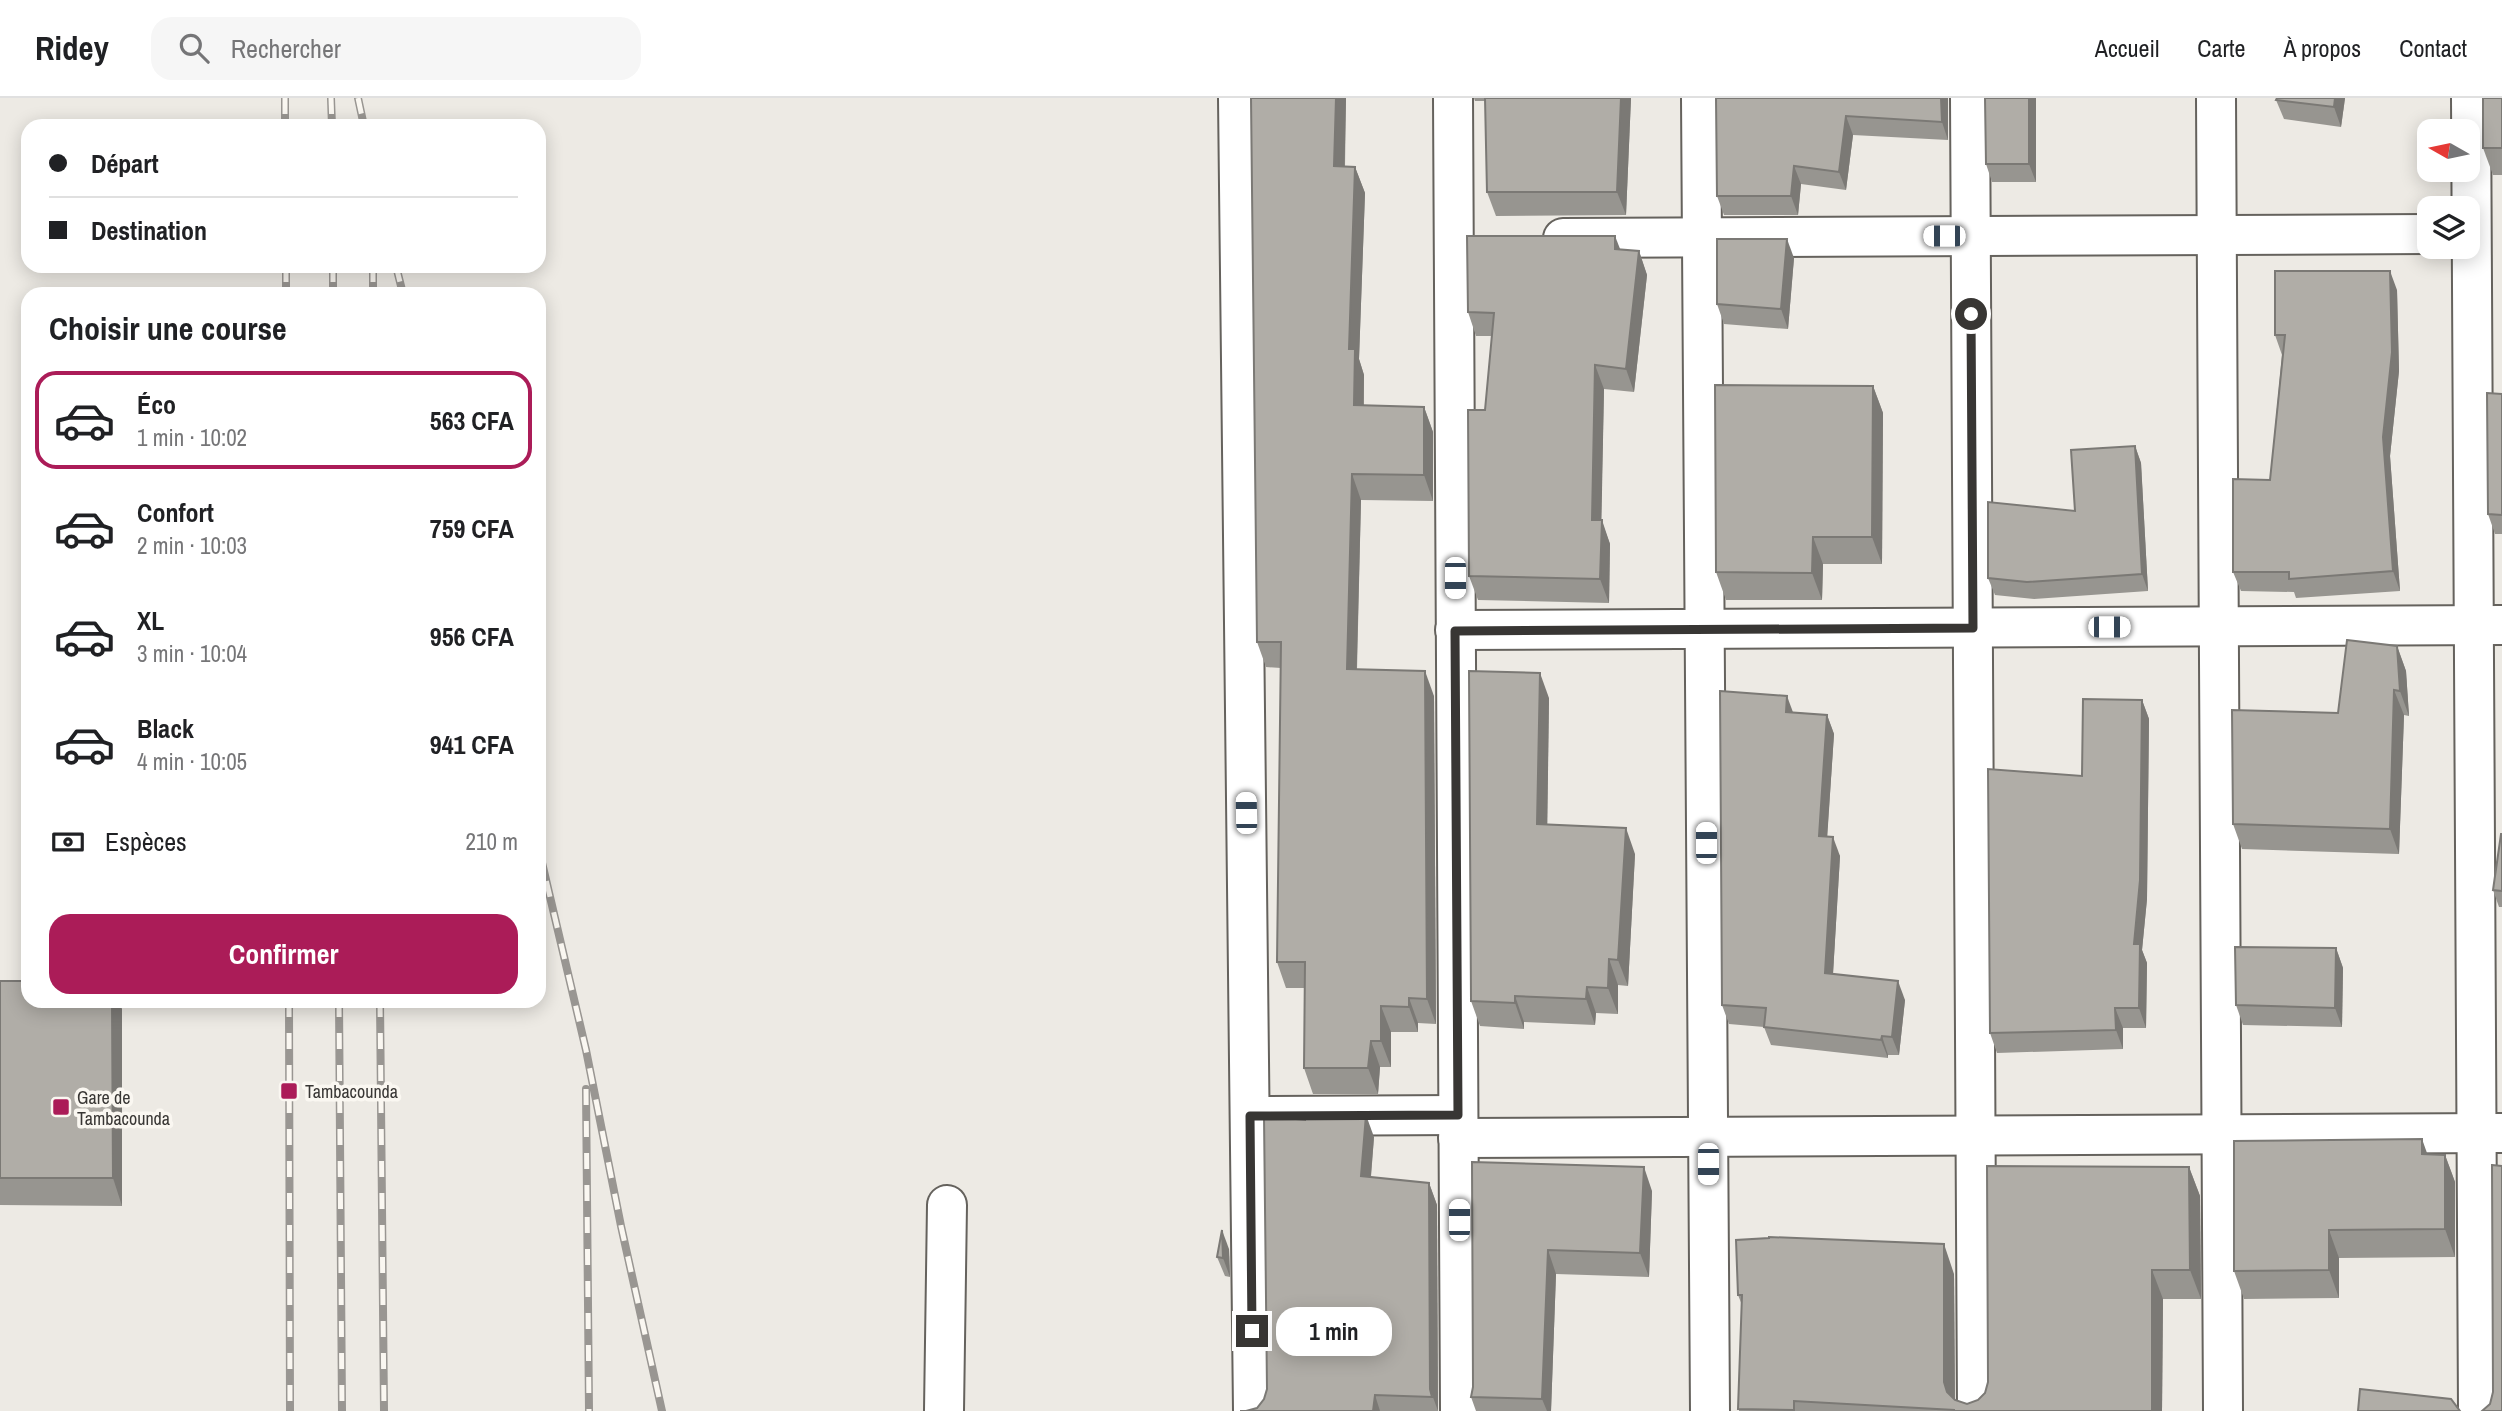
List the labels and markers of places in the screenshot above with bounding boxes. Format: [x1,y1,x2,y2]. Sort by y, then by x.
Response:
place label: Tambacounda [305,1079,398,1104]
marker: Tambacounda [279,1081,299,1101]
place label: Gare de Tambacounda [77,1085,170,1131]
marker: Gare de Tambacounda [51,1097,71,1117]

